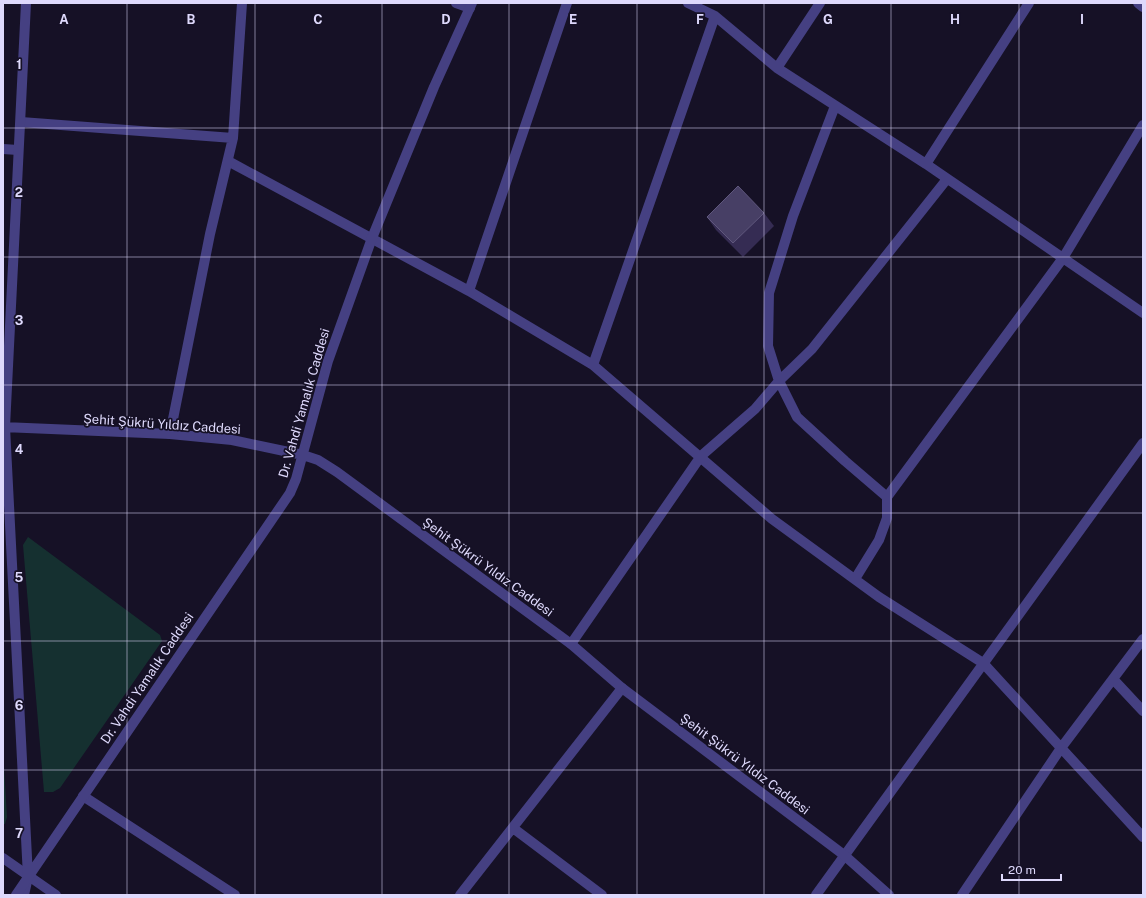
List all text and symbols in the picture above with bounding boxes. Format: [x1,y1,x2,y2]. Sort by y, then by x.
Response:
text: A [59,12,69,27]
text: B [187,12,196,27]
text: C [313,12,323,27]
text: D [441,12,451,27]
text: E [569,12,577,27]
text: F [696,12,704,27]
text: G [823,12,833,27]
text: H [950,12,960,27]
text: I [1080,12,1084,27]
text: 1 [16,57,22,72]
text: 2 [15,185,23,200]
text: 3 [15,313,24,328]
street label: Dr. Vahdi Yamalık Caddesi [275,327,333,479]
street label: Şehit Şükrü Yıldız Caddesi [83,411,241,437]
text: 4 [15,442,24,457]
street label: Şehit Şükrü Yıldız Caddesi [420,514,556,620]
text: 5 [15,570,24,585]
street label: Dr. Vahdi Yamalık Caddesi [97,610,197,746]
text: 6 [15,698,24,713]
street label: Şehit Şükrü Yıldız Caddesi [677,710,813,818]
text: 7 [15,826,23,841]
scale bar [1002,856,1061,882]
text: 20 m [1008,863,1036,877]

